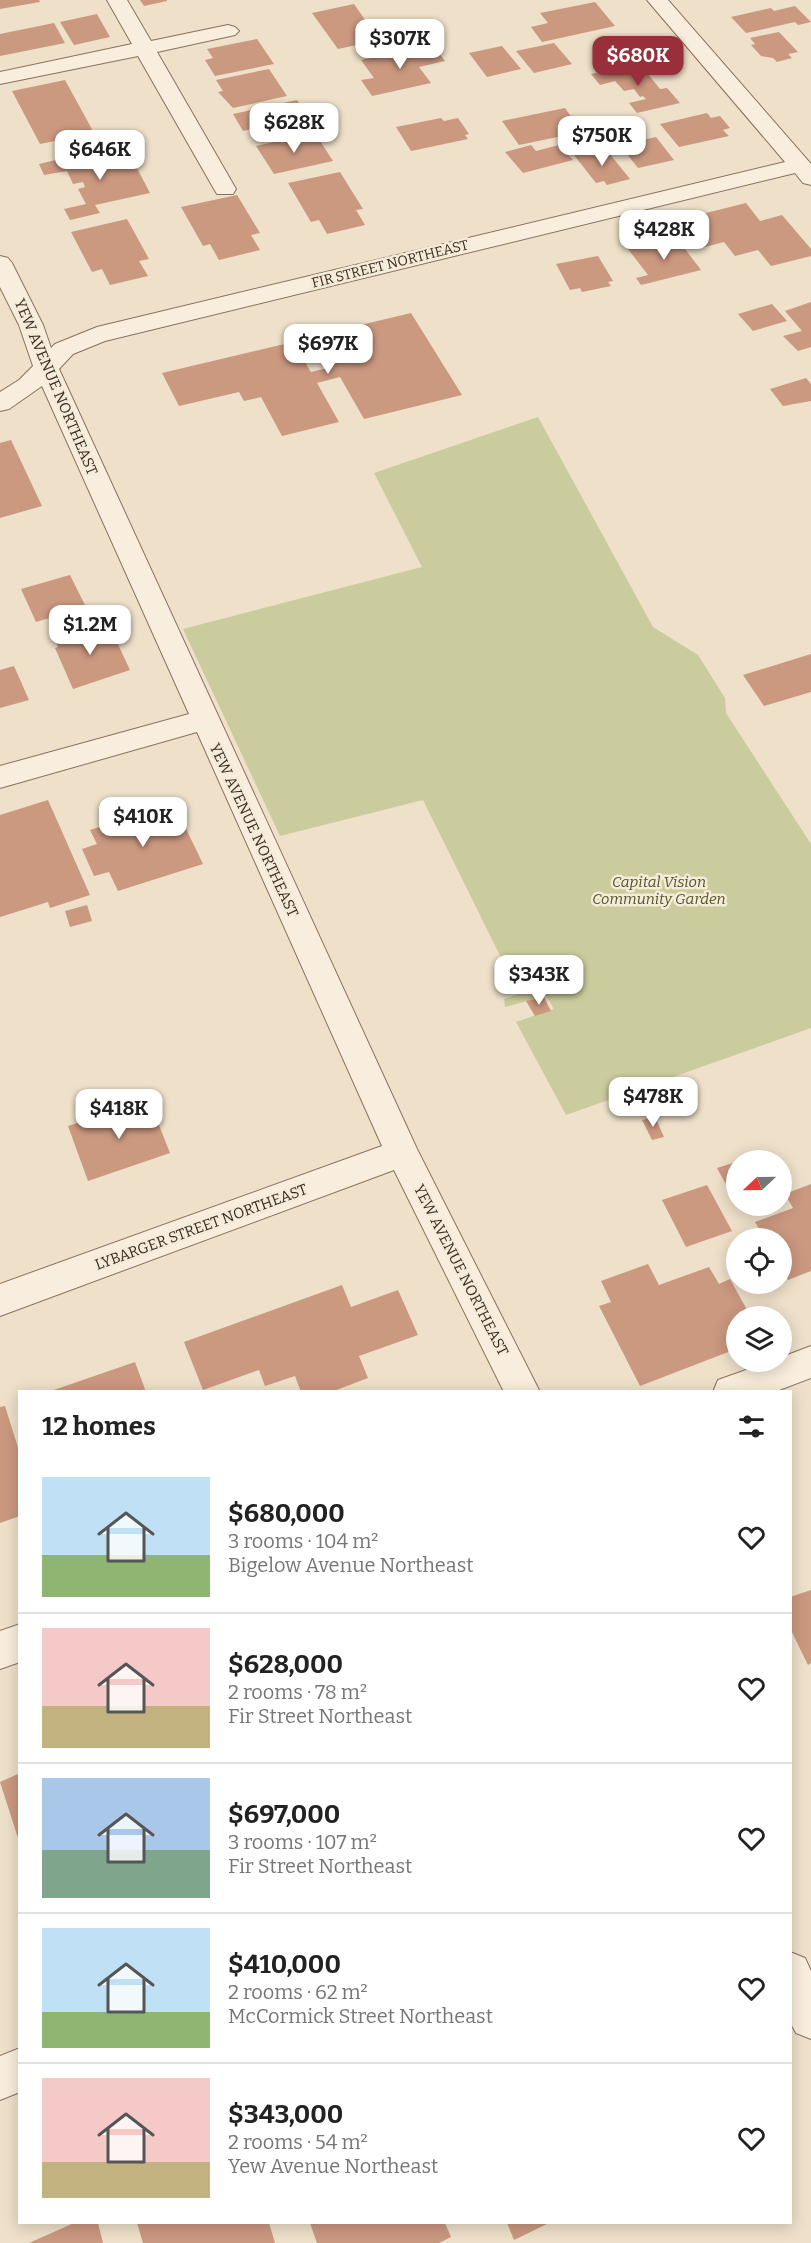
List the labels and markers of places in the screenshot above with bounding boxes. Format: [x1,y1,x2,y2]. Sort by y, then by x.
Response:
pin: $307K [358,19,442,70]
pin: $680K [596,36,680,87]
pin: $628K [252,103,336,154]
pin: $750K [560,116,644,167]
pin: $646K [58,130,142,181]
pin: $428K [622,210,706,261]
pin: $697K [286,324,370,375]
pin: $1.2M [48,605,132,656]
pin: $410K [101,797,185,848]
pin: $343K [497,955,581,1006]
pin: $478K [611,1077,695,1128]
pin: $418K [77,1089,161,1140]

